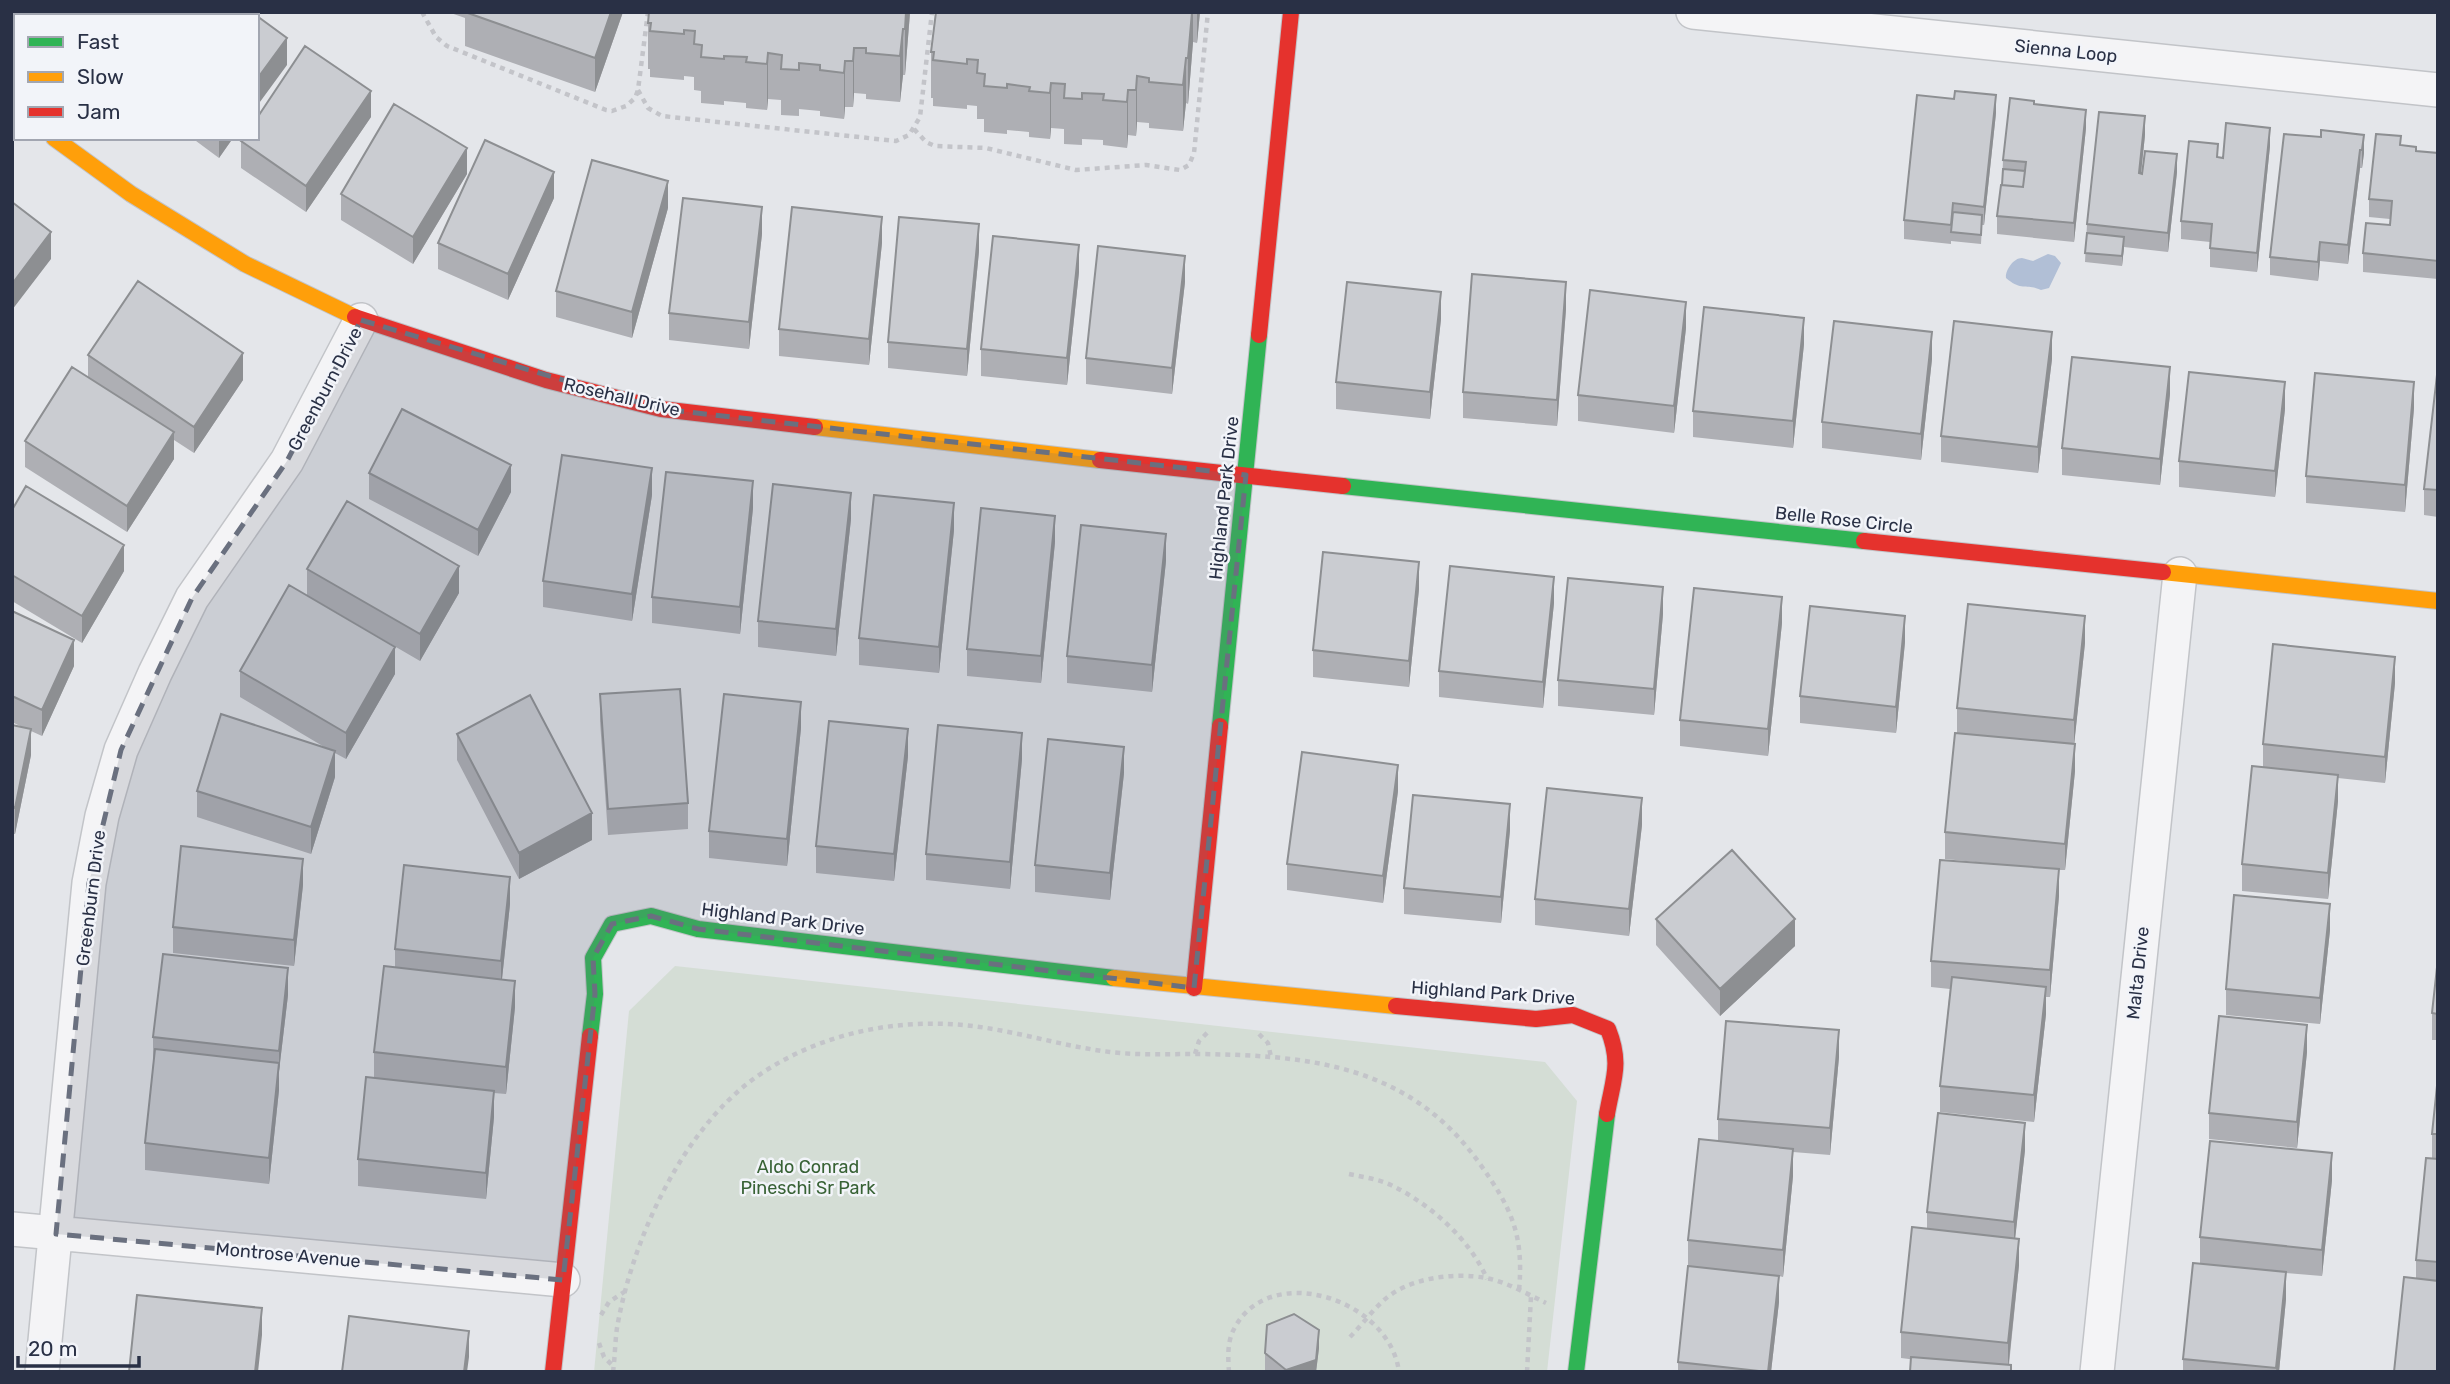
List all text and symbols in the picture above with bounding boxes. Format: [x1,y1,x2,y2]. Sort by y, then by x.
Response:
legend [14,14,259,140]
text: Fast [77,29,119,54]
street label: Sienna Loop [2014,35,2118,67]
text: Slow [77,64,124,89]
text: Jam [77,99,121,124]
street label: Greenburn Drive [283,323,367,455]
street label: Rosehall Drive [562,373,682,421]
street label: Highland Park Drive [1204,415,1244,581]
street label: Belle Rose Circle [1774,502,1914,538]
street label: Greenburn Drive [72,829,110,967]
street label: Highland Park Drive [700,898,866,940]
street label: Malta Drive [2122,925,2154,1021]
street label: Highland Park Drive [1410,976,1576,1010]
park label: Aldo Conrad Pineschi Sr Park [740,1156,876,1199]
street label: Montrose Avenue [214,1238,362,1272]
scale bar [18,1324,138,1368]
text: 20 m [28,1336,77,1361]

